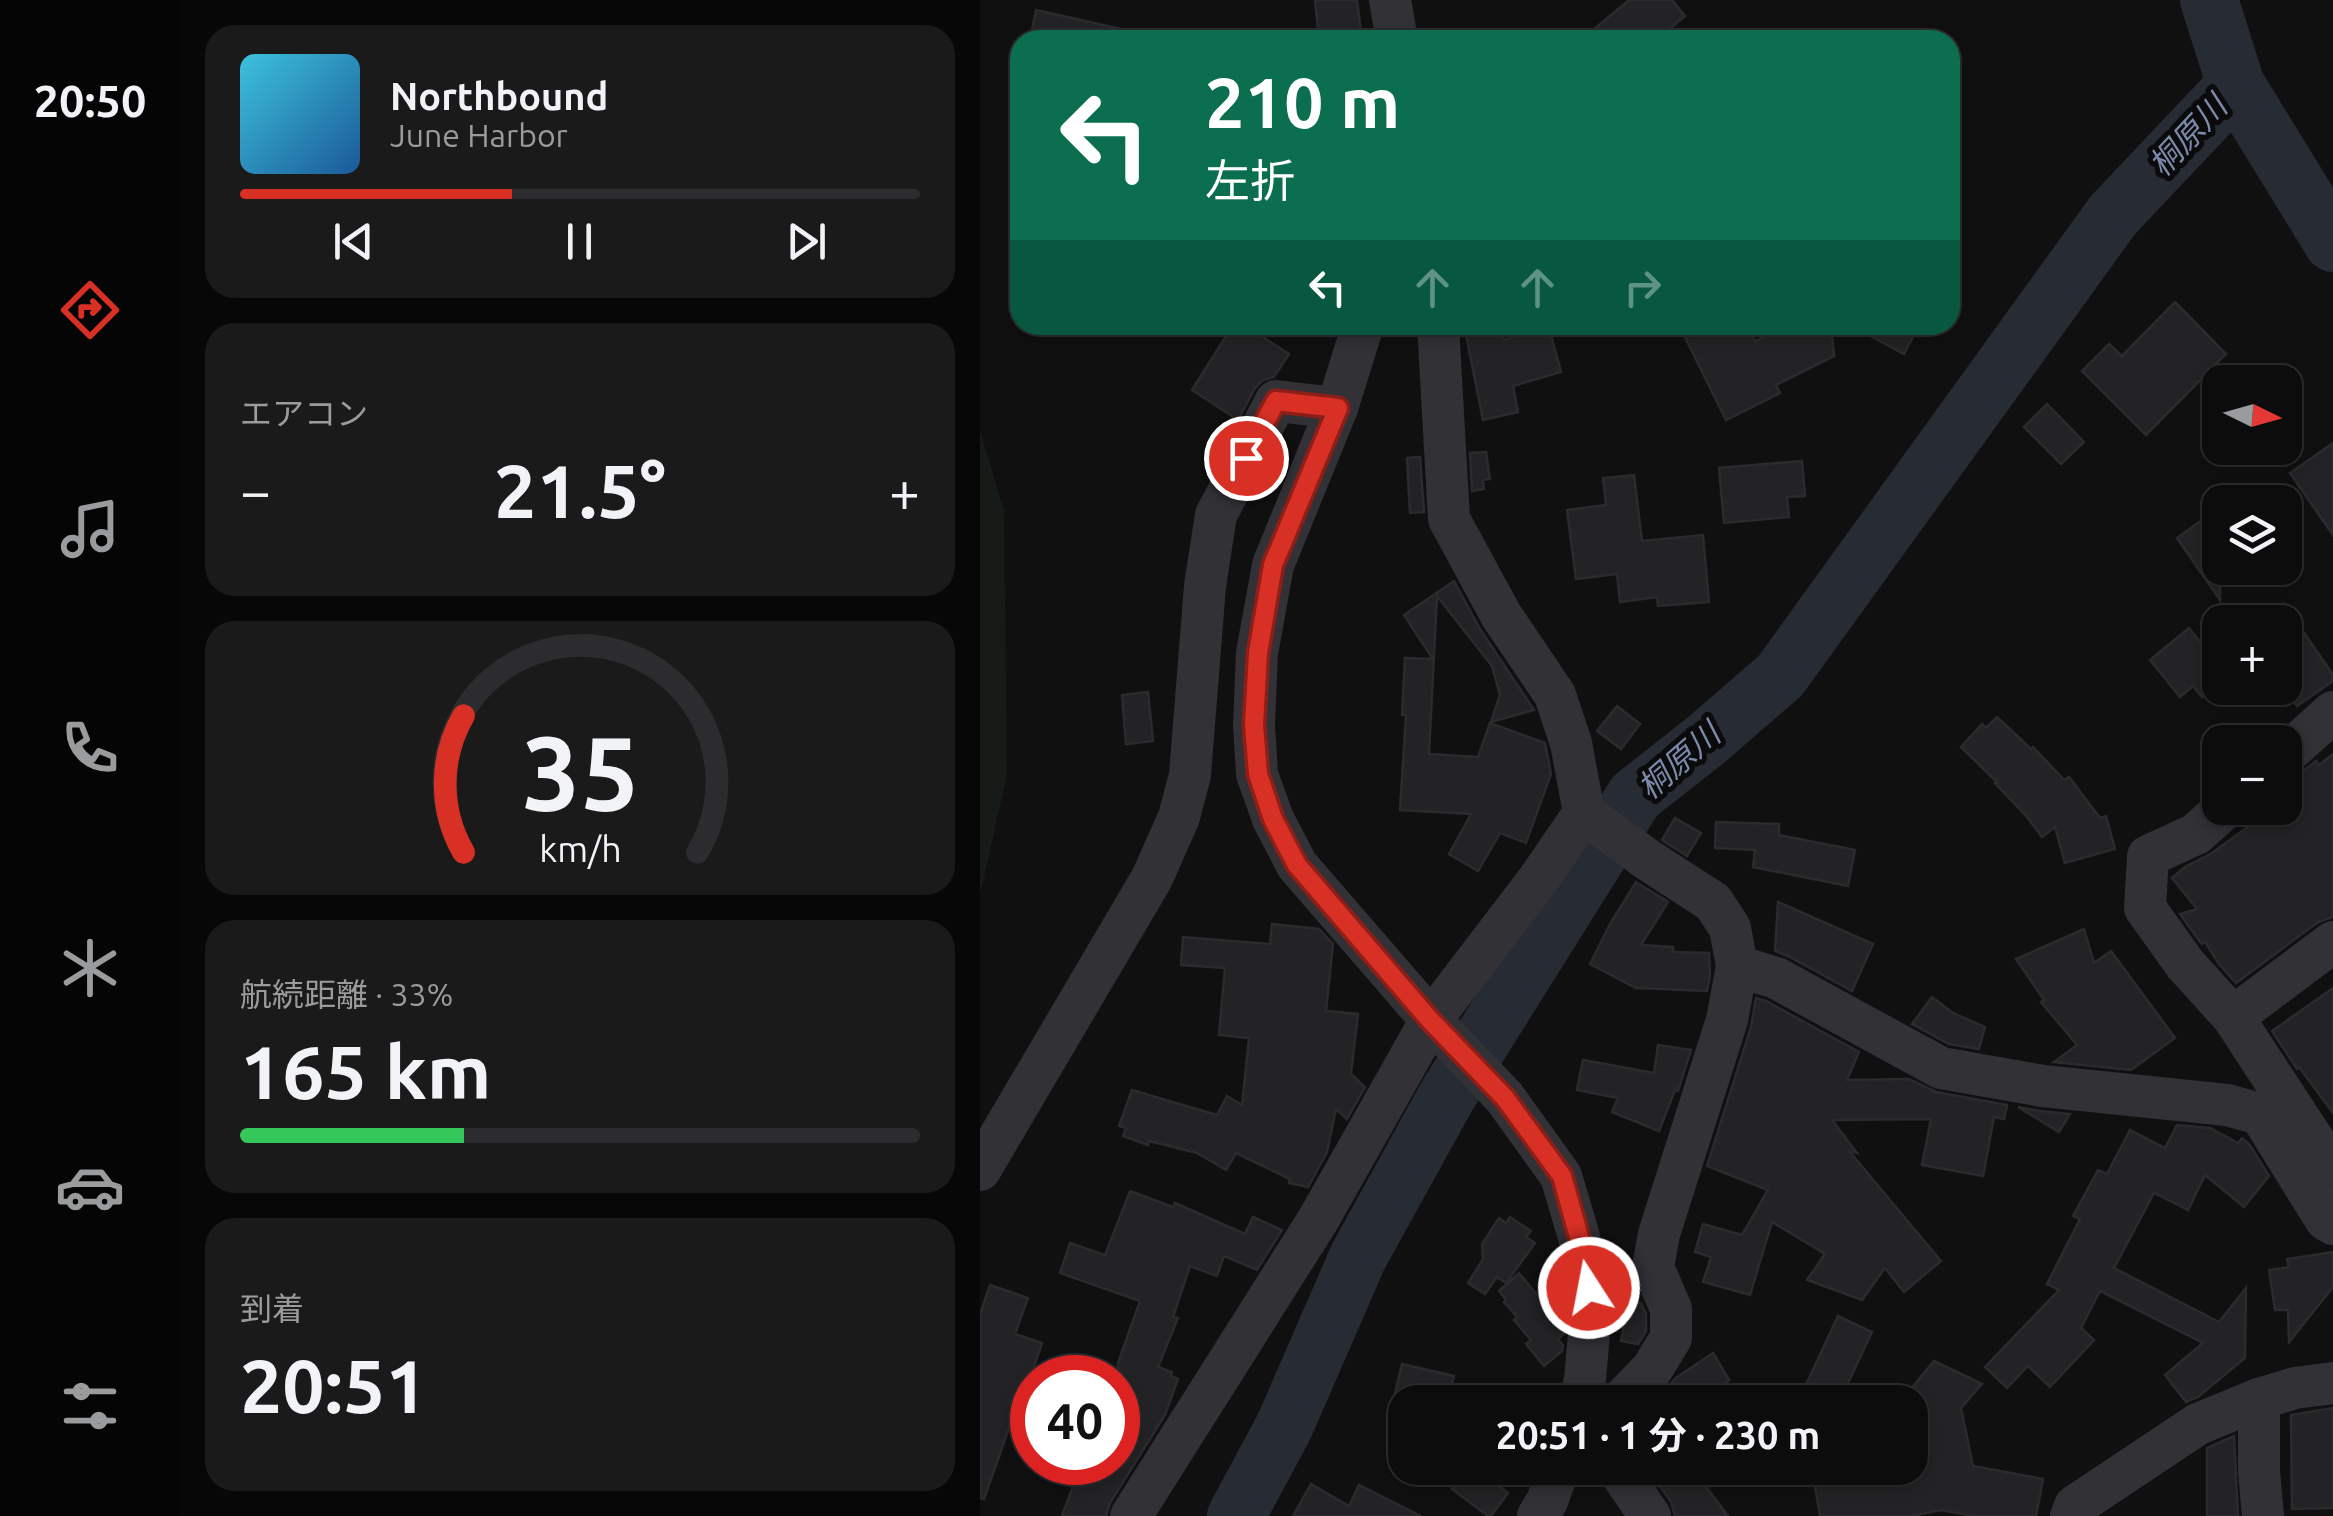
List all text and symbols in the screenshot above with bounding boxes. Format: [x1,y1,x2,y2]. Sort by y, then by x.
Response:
text: 210 m [1205,63,1400,141]
icon: left [1040,70,1170,200]
text: 20:50 [34,75,146,126]
text: Northbound [390,75,608,117]
water label: 桐原川 [2141,86,2235,183]
text: June Harbor [390,117,568,153]
text: 左折 [1205,155,1295,206]
icon: previous [326,214,381,269]
icon: pause [552,214,607,269]
icon: next [779,214,834,269]
icon: left [1300,260,1355,315]
icon: ahead [1405,260,1460,315]
icon: ahead [1510,260,1565,315]
icon: right [1615,260,1670,315]
icon: directions [55,275,125,345]
north arrow [2202,365,2302,465]
map controls [2202,365,2302,825]
text: エアコン [240,395,368,431]
pin [1204,416,1289,501]
icon: arrive [1219,431,1274,486]
text: 21.5° [494,448,666,532]
text: − [240,460,271,521]
text: + [889,460,920,521]
button: layers [2202,485,2302,585]
icon: music [55,494,125,564]
button: + [2202,605,2302,705]
icon: phone [55,713,125,783]
text: 35 [521,713,639,830]
water label: 桐原川 [1630,713,1729,805]
button: − [2202,725,2302,825]
text: km/h [539,829,621,869]
icon: climate [55,933,125,1003]
text: 航続距離 · 33% [240,976,454,1012]
text: 165 km [240,1029,491,1113]
icon: car [55,1152,125,1222]
position arrow [1537,1236,1641,1340]
text: 到着 [240,1290,304,1326]
text: 20:51 [240,1343,428,1427]
speed limit sign: 40 [1010,1355,1140,1485]
icon: filters [55,1371,125,1441]
text: 20:51 · 1 分 · 230 m [1496,1414,1820,1456]

